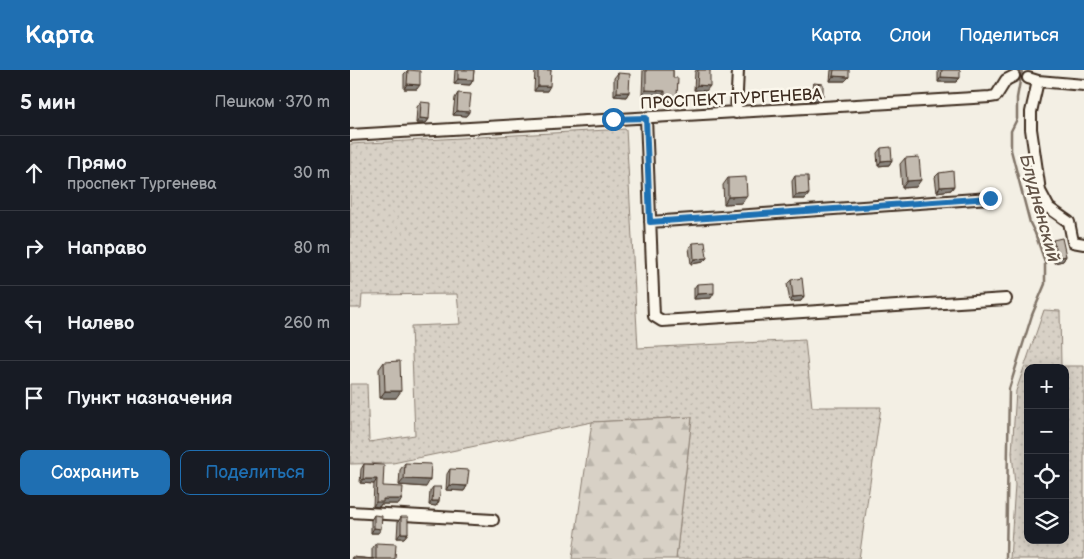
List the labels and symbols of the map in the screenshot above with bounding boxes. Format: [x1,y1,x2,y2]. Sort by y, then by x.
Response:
street label: ПРОСПЕКТ ТУРГЕНЕВА [640,85,823,114]
route start [602,108,625,131]
water label: Блудненский [1015,152,1064,265]
route end [979,187,1002,210]

